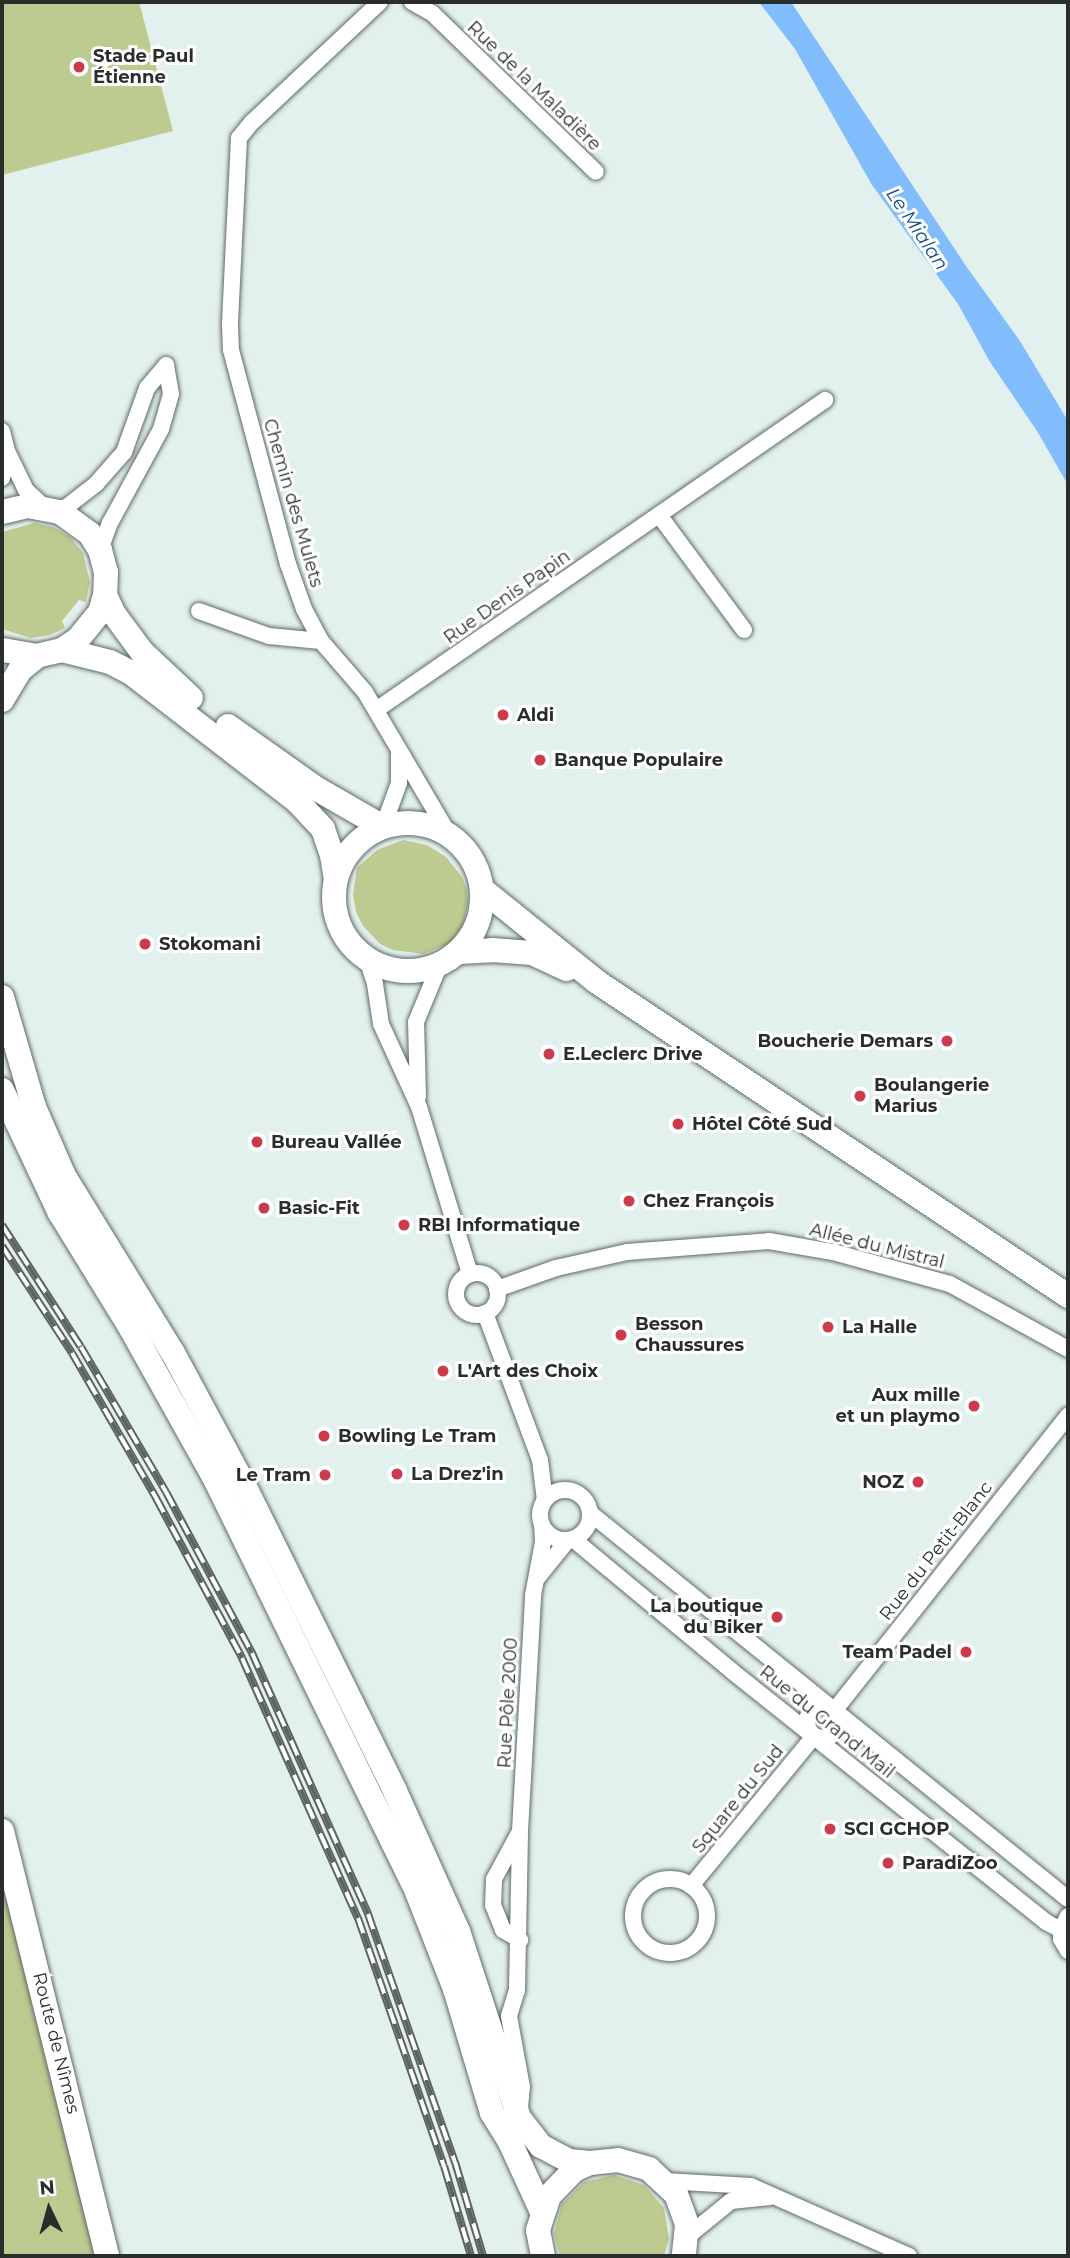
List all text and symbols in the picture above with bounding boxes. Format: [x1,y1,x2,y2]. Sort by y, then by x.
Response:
street label: Rue de la Maladière [463,17,605,155]
place label: Stade Paul Étienne [93,46,194,88]
marker: Stade Paul Étienne [71,59,87,75]
water label: Le Mialan [881,183,953,275]
street label: Chemin des Mulets [259,416,327,590]
street label: Rue Denis Papin [440,545,574,649]
place label: Aldi [517,704,554,726]
marker: Aldi [495,707,511,723]
place label: Banque Populaire [554,749,723,771]
marker: Banque Populaire [532,752,548,768]
place label: Stokomani [159,933,261,955]
marker: Stokomani [137,936,153,952]
place label: Boucherie Demars [758,1030,933,1052]
marker: Boucherie Demars [939,1033,955,1049]
place label: E.Leclerc Drive [563,1043,703,1065]
marker: E.Leclerc Drive [541,1046,557,1062]
place label: Boulangerie Marius [874,1075,989,1118]
marker: Boulangerie Marius [852,1088,868,1104]
place label: Hôtel Côté Sud [692,1113,833,1135]
marker: Hôtel Côté Sud [670,1116,686,1132]
place label: Bureau Vallée [271,1131,401,1153]
marker: Bureau Vallée [249,1134,265,1150]
place label: Chez François [643,1190,774,1212]
marker: Chez François [621,1193,637,1209]
place label: Basic-Fit [278,1197,360,1219]
marker: Basic-Fit [256,1200,272,1216]
place label: RBI Informatique [418,1214,580,1236]
marker: RBI Informatique [396,1217,412,1233]
street label: Allée du Mistral [807,1219,947,1273]
place label: Besson Chaussures [635,1314,744,1356]
place label: La Halle [842,1316,917,1338]
marker: La Halle [820,1319,836,1335]
marker: Besson Chaussures [613,1327,629,1343]
place label: L'Art des Choix [457,1360,598,1382]
marker: L'Art des Choix [435,1363,451,1379]
place label: Aux mille et un playmo [836,1385,960,1428]
marker: Aux mille et un playmo [966,1398,982,1414]
place label: Bowling Le Tram [338,1425,496,1447]
marker: Bowling Le Tram [316,1428,332,1444]
place label: La Drez'in [411,1463,504,1485]
place label: Le Tram [236,1464,311,1486]
marker: La Drez'in [389,1466,405,1482]
marker: Le Tram [317,1467,333,1483]
place label: NOZ [862,1471,904,1493]
marker: NOZ [910,1474,926,1490]
street label: Rue du Petit-Blanc [875,1477,997,1625]
place label: La boutique du Biker [650,1596,763,1638]
marker: La boutique du Biker [769,1609,785,1625]
street label: Rue Pôle 2000 [494,1637,522,1769]
place label: Team Padel [842,1641,952,1663]
marker: Team Padel [958,1644,974,1660]
street label: Rue du Grand Mail [755,1661,899,1783]
street label: Square du Sud [688,1741,788,1857]
place label: SCI GCHOP [844,1818,949,1840]
marker: SCI GCHOP [822,1821,838,1837]
place label: ParadiZoo [902,1852,998,1874]
marker: ParadiZoo [880,1855,896,1871]
street label: Route de Nîmes [28,1970,84,2116]
north arrow [14,2174,84,2244]
text: N [38,2175,56,2200]

